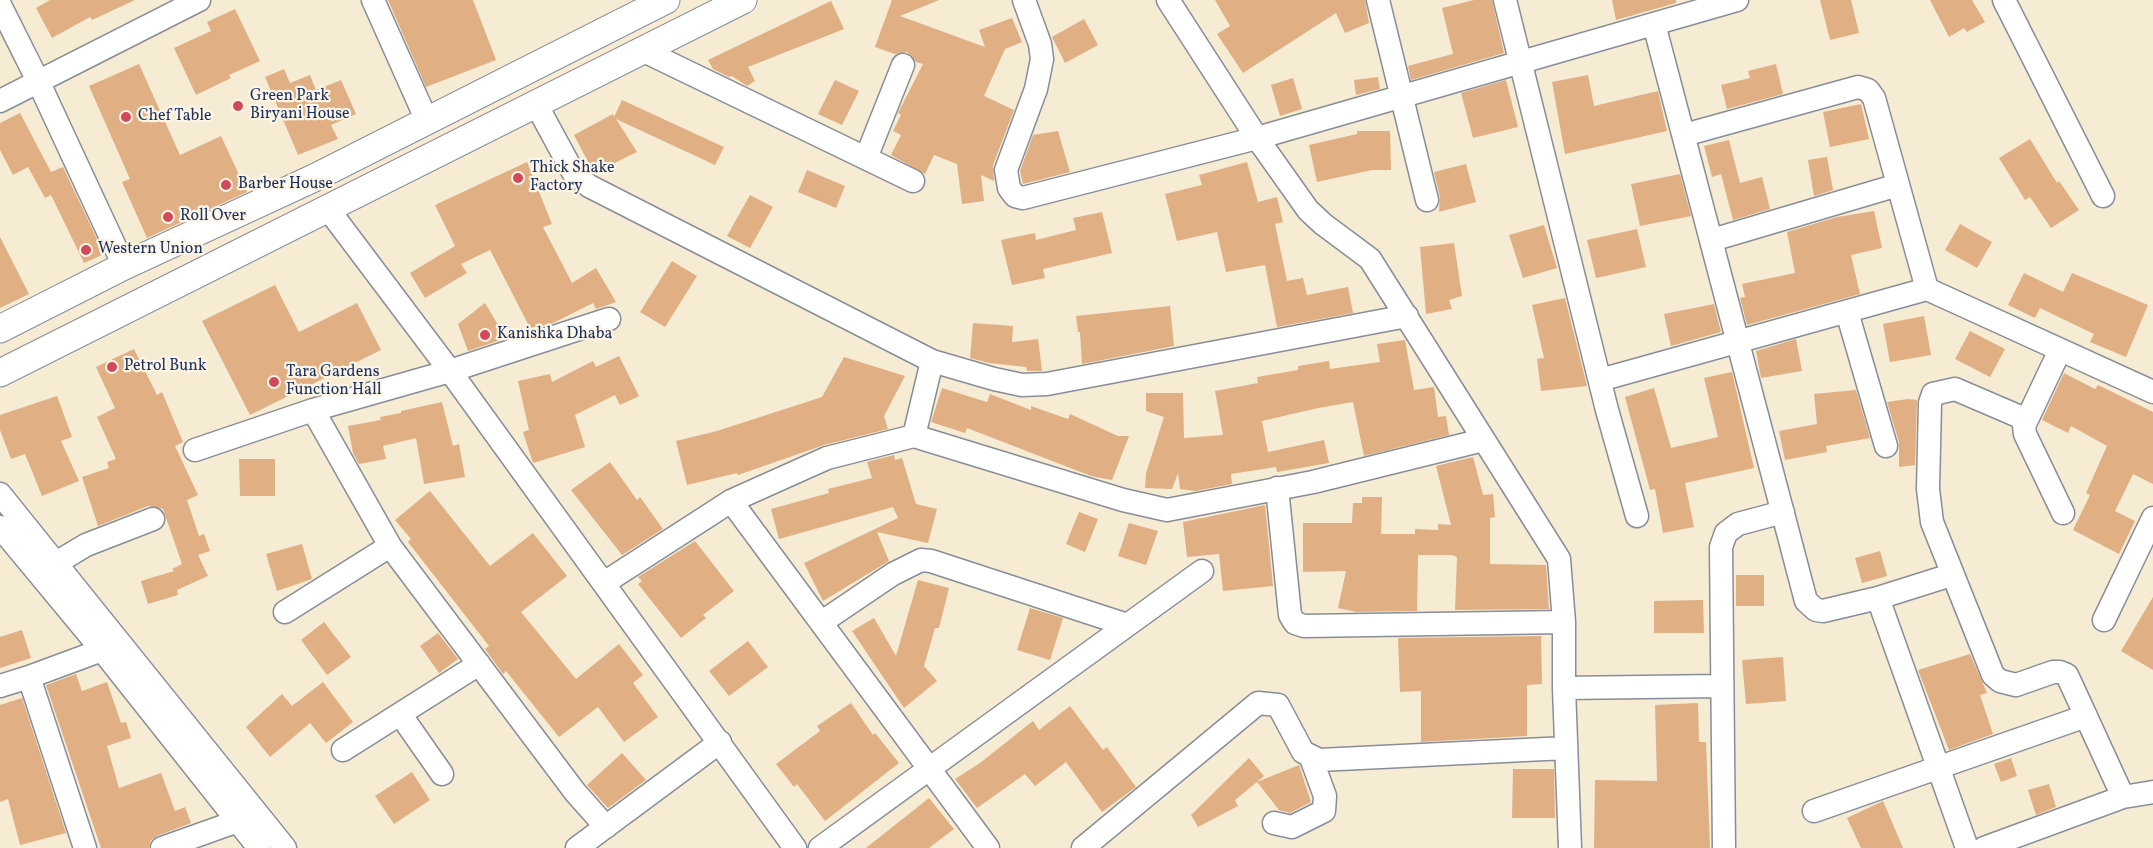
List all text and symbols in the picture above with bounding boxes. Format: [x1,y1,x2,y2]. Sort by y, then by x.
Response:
place label: Green Park Biryani House [250,87,350,125]
marker: Green Park Biryani House [231,99,245,113]
place label: Chef Table [138,107,212,127]
marker: Chef Table [119,110,133,124]
place label: Thick Shake Factory [530,159,614,197]
marker: Thick Shake Factory [511,171,525,185]
place label: Barber House [238,175,333,195]
marker: Barber House [219,178,233,192]
place label: Roll Over [180,207,246,227]
marker: Roll Over [161,210,175,224]
place label: Western Union [98,240,203,260]
marker: Western Union [79,243,93,257]
place label: Kanishka Dhaba [497,325,612,345]
marker: Kanishka Dhaba [478,328,492,342]
place label: Petrol Bunk [124,357,206,377]
marker: Petrol Bunk [105,360,119,374]
place label: Tara Gardens Function Hall [286,363,382,401]
marker: Tara Gardens Function Hall [267,375,281,389]

